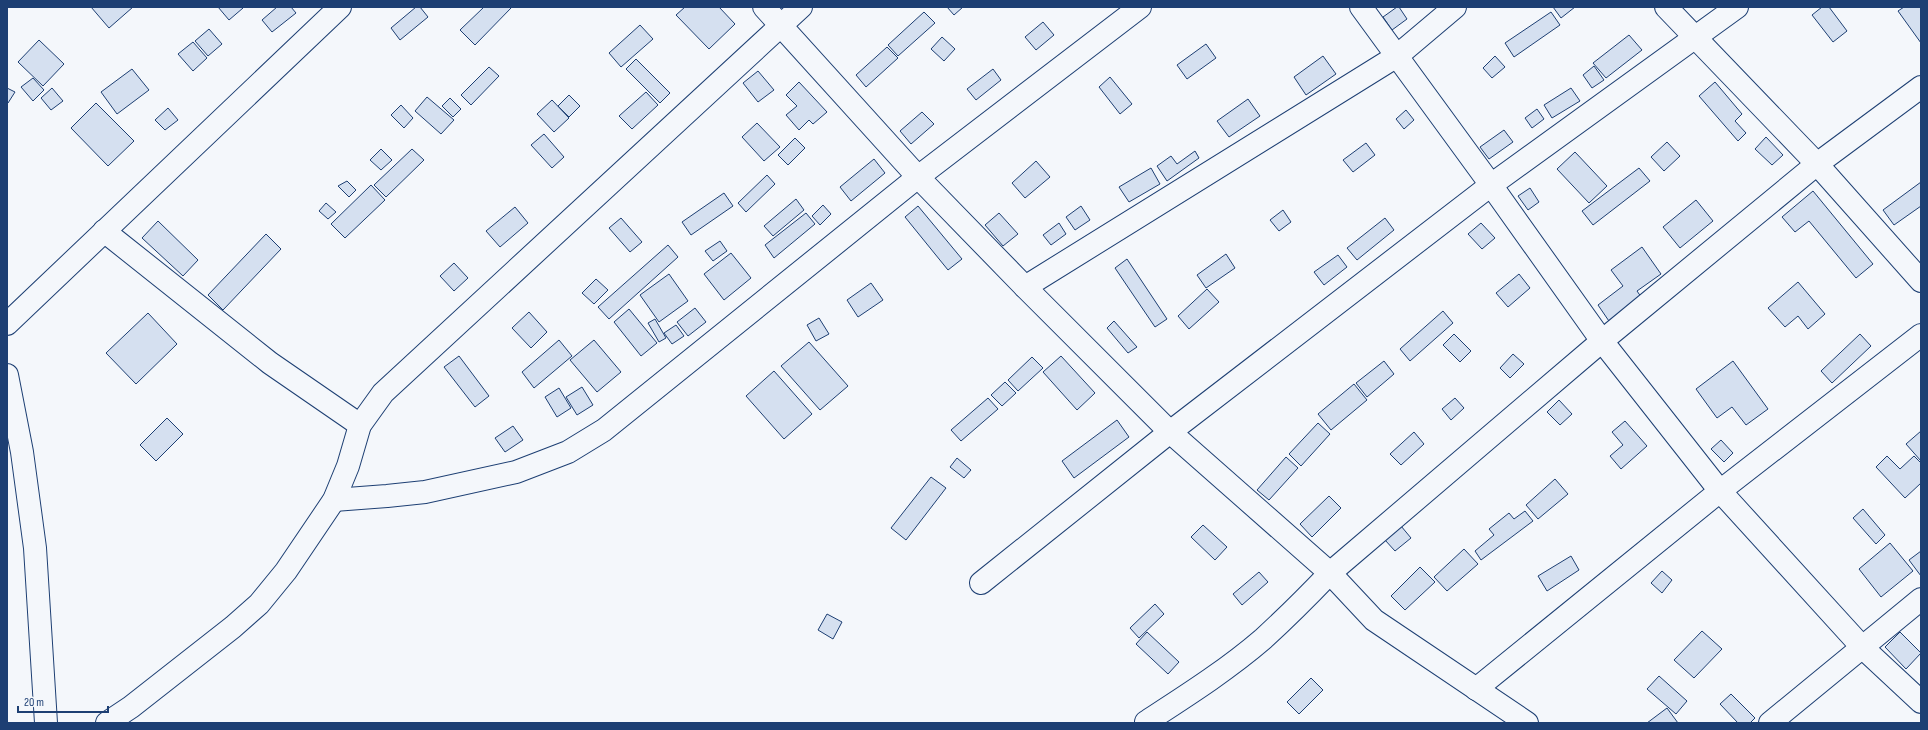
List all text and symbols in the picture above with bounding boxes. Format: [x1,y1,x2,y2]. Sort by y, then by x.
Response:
scale bar [18,688,108,714]
text: 20 m [24,695,44,710]

